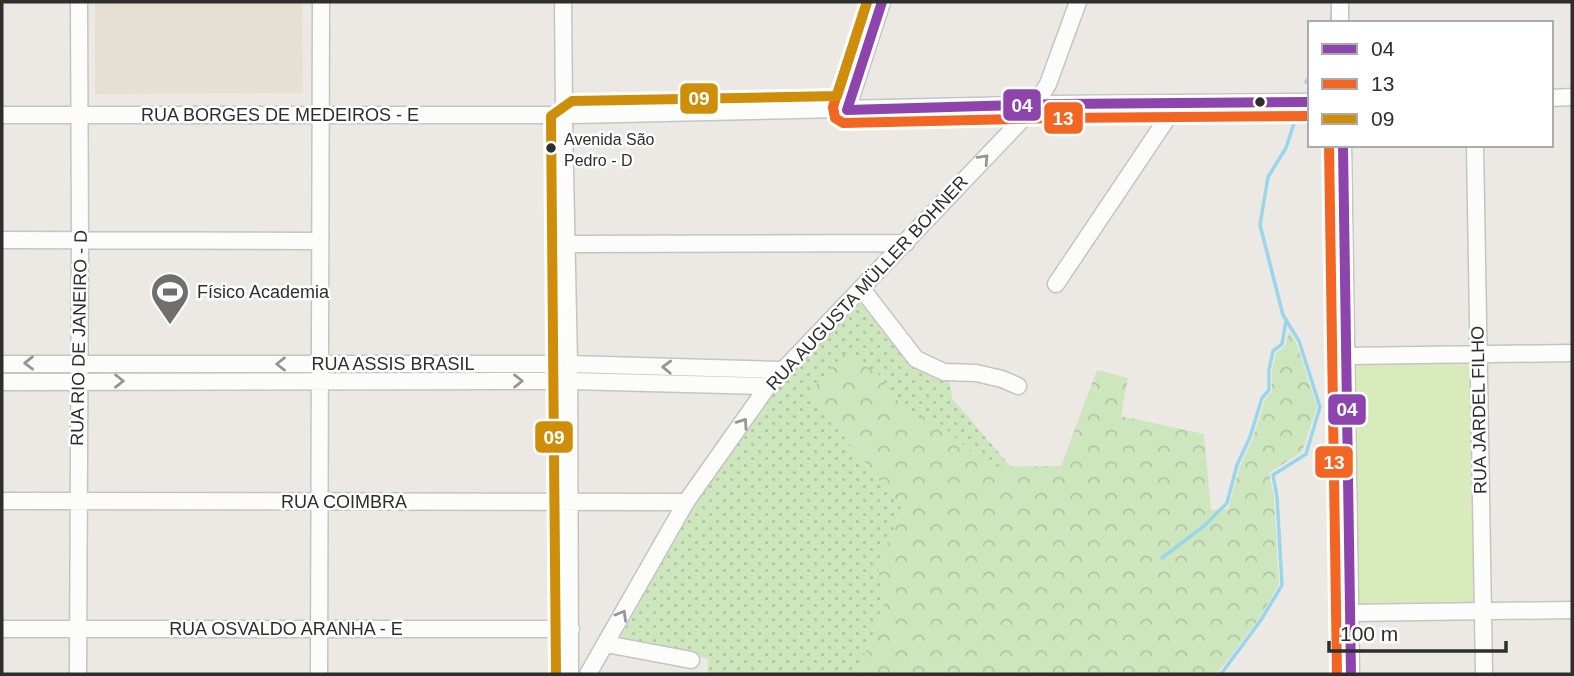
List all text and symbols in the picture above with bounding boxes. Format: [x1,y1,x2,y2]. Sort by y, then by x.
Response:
legend [1308,21,1553,147]
text: 04 [1371,37,1395,60]
text: 13 [1371,72,1394,95]
line badge: 09 [679,82,719,115]
text: 09 [688,88,710,109]
line badge: 04 [1002,88,1042,122]
text: 04 [1011,95,1033,116]
unlabelled marker [1253,95,1267,109]
line badge: 13 [1043,101,1084,135]
street label: RUA BORGES DE MEDEIROS - E [141,105,419,125]
text: 09 [1371,107,1394,130]
text: 13 [1052,108,1074,129]
place label: Avenida São Pedro - D [564,131,655,169]
marker: Avenida São Pedro - D [544,141,558,155]
one-way arrow [976,154,989,167]
street label: RUA AUGUSTA MÜLLER BOHNER [762,172,972,394]
street label: RUA RIO DE JANEIRO - D [67,230,91,446]
sports icon: Físico Academia [149,271,191,326]
place label: Físico Academia [197,282,330,302]
street label: RUA JARDEL FILHO [1468,326,1490,494]
street label: RUA ASSIS BRASIL [311,354,475,374]
one-way arrow [23,355,33,371]
one-way arrow [275,356,285,372]
one-way arrow [661,359,671,375]
one-way arrow [513,373,524,389]
one-way arrow [114,374,125,389]
line badge: 04 [1327,393,1367,426]
text: 04 [1336,399,1358,420]
one-way arrow [735,417,748,430]
line badge: 09 [534,420,574,454]
text: 09 [543,427,565,448]
line badge: 13 [1314,445,1354,479]
text: 13 [1323,452,1345,473]
street label: RUA COIMBRA [281,492,407,512]
one-way arrow [614,610,627,622]
scale bar [1329,610,1506,654]
street label: RUA OSVALDO ARANHA - E [169,619,403,639]
text: 100 m [1340,622,1398,645]

